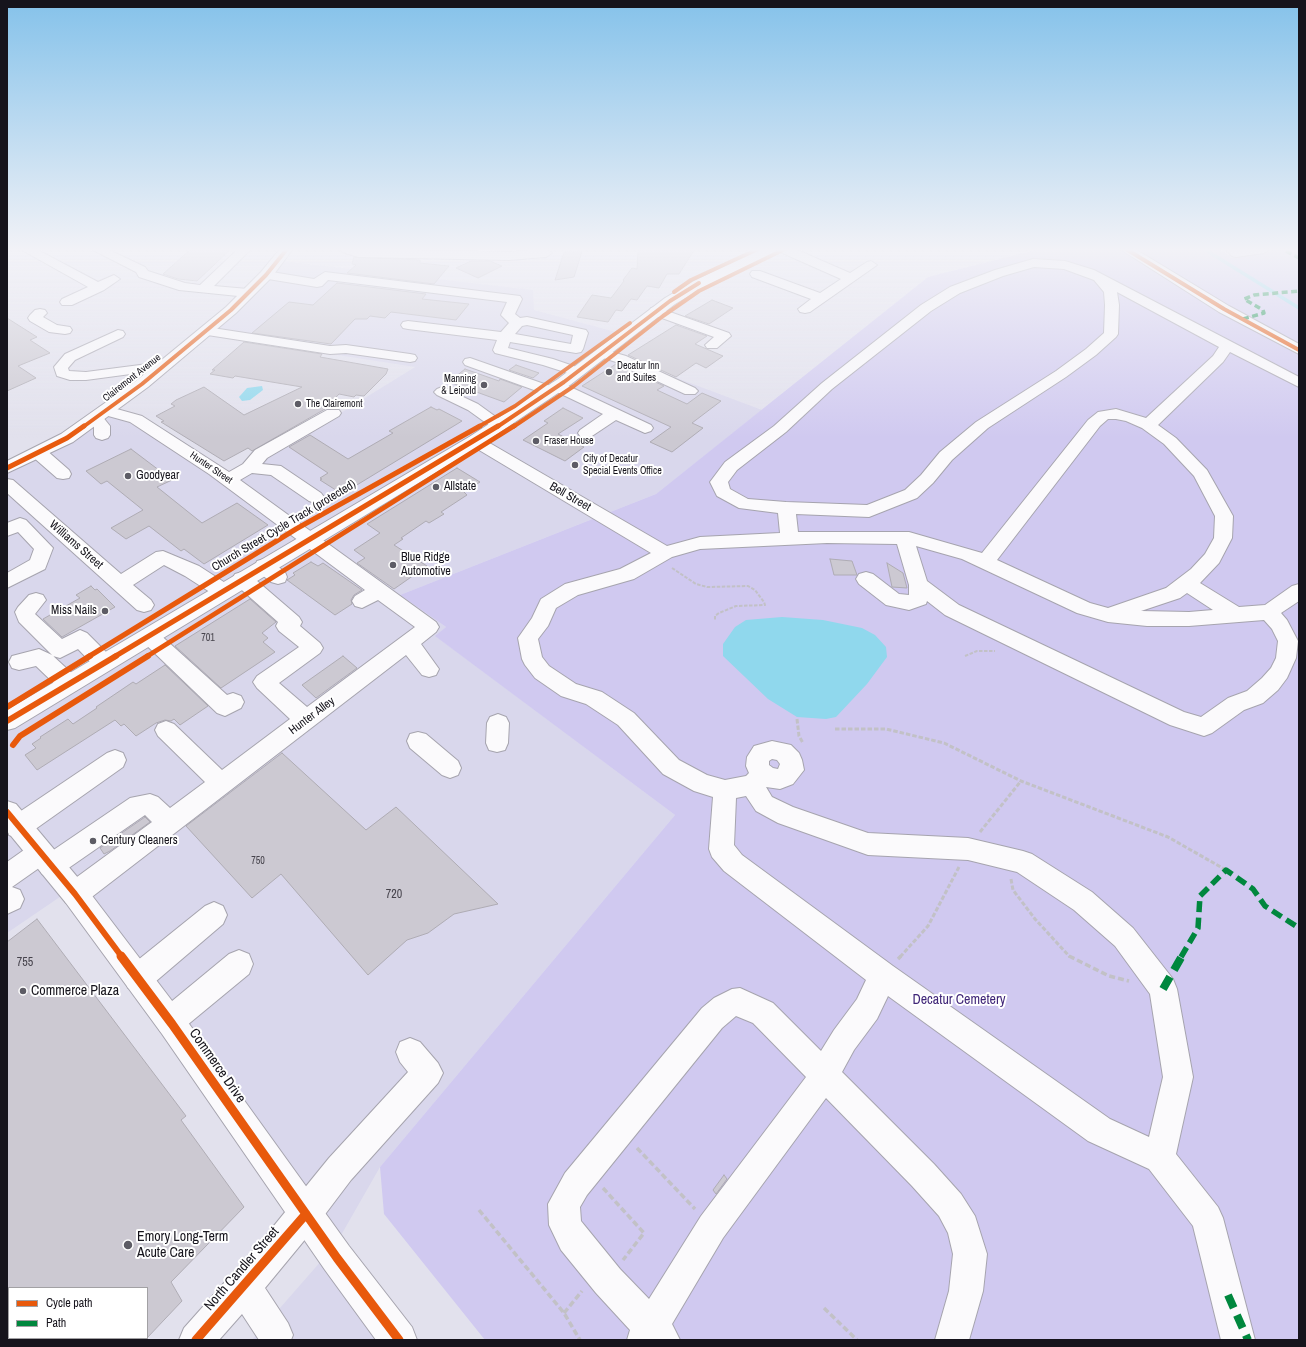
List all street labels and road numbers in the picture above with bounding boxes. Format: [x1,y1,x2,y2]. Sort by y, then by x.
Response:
street label: Clairemont Avenue [101,352,163,404]
street label: Hunter Street [187,449,235,487]
street label: Church Street Cycle Track (protected) [209,477,359,575]
street label: Bell Street [547,479,593,515]
street label: Williams Street [46,518,106,572]
street label: Hunter Alley [286,694,338,738]
street label: Commerce Drive [185,1026,249,1106]
street label: North Candler Street [201,1224,283,1314]

